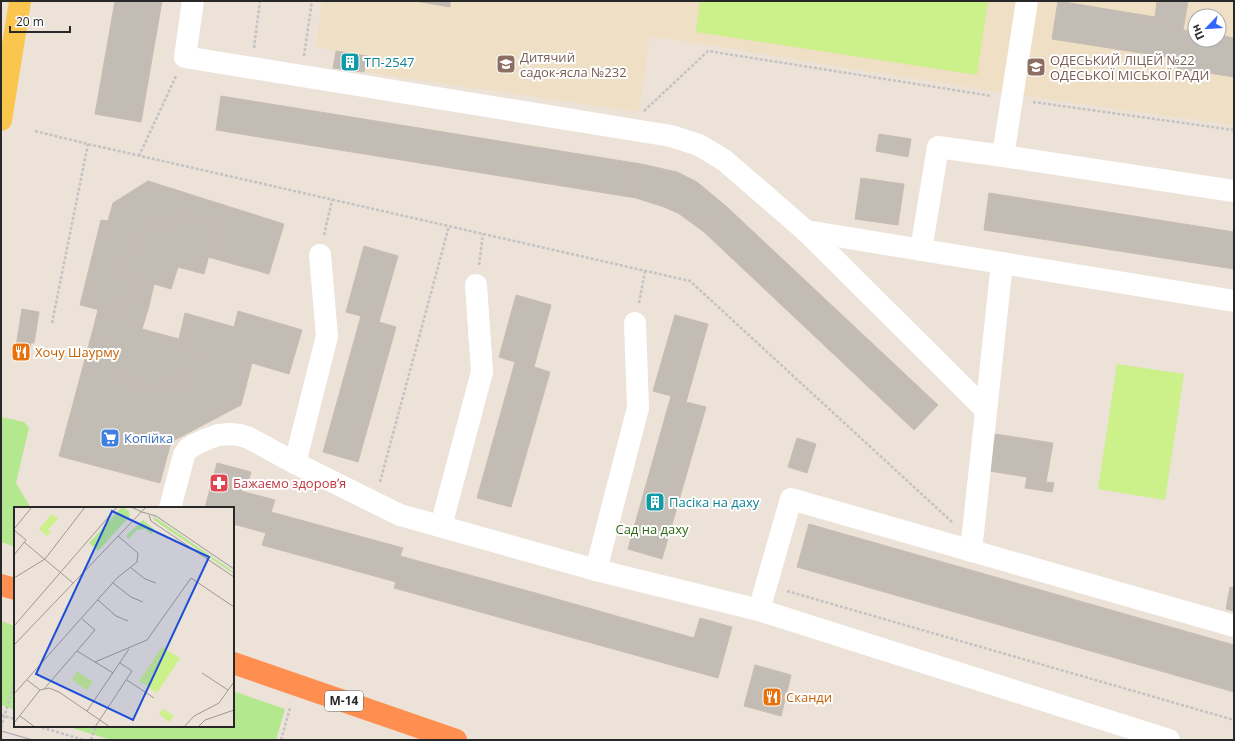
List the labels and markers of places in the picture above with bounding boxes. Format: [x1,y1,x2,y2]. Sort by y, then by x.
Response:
place label: Дитячий садок-ясла №232 [520,48,627,81]
building icon: ТП-2547 [339,51,361,73]
place label: ОДЕСЬКИЙ ЛІЦЕЙ №22 ОДЕСЬКОЇ МІСЬКОЇ РАДИ [1050,51,1209,84]
place label: ТП-2547 [364,53,415,71]
school or university icon: Дитячий садок-ясла №232 [495,53,517,75]
school or university icon: ОДЕСЬКИЙ ЛІЦЕЙ №22 ОДЕСЬКОЇ МІСЬКОЇ РАДИ [1025,56,1047,78]
restaurant icon: Хочу Шаурму [10,341,32,363]
place label: Хочу Шаурму [35,343,120,361]
supermarket icon: Копійка [99,427,121,449]
place label: Копійка [124,429,173,447]
pharmacy icon: Бажаємо здоровʼя [208,472,230,494]
place label: Бажаємо здоровʼя [233,474,346,492]
building icon: Пасіка на даху [644,491,666,513]
place label: Пасіка на даху [669,493,760,511]
restaurant icon: Сканди [761,686,783,708]
place label: Сканди [786,688,832,706]

